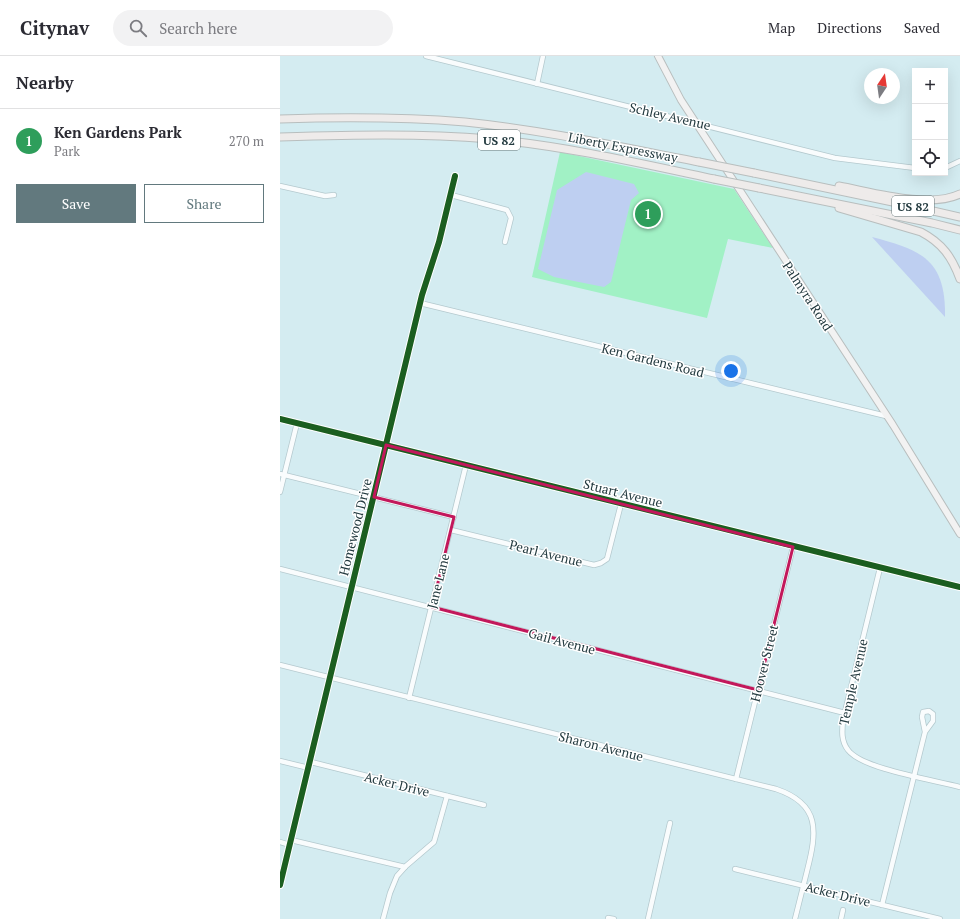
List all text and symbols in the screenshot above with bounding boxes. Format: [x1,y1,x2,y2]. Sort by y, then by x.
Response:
search box [113,10,393,46]
text: Citynav [20,15,89,40]
icon: search [127,17,149,39]
text: Search here [159,18,237,38]
text: Map [768,18,795,37]
text: Directions [817,18,882,37]
text: Saved [904,18,940,37]
north arrow [864,68,900,104]
map controls [912,68,948,176]
button: + [912,68,948,104]
text: Nearby [16,71,74,94]
street label: Schley Avenue [628,98,712,134]
button: − [912,104,948,140]
text: Ken Gardens Park [54,122,182,142]
street label: Liberty Expressway [567,128,680,167]
road number: US 82 [478,130,520,150]
text: 1 [25,132,33,150]
text: 270 m [229,132,264,150]
button: locate [912,140,948,176]
text: Park [54,142,80,160]
button: Save [16,184,136,223]
button: Share [144,184,264,223]
road number: US 82 [892,196,934,216]
pin: 1 [635,199,661,229]
street label: Palmyra Road [779,258,837,334]
street label: Ken Gardens Road [600,339,706,381]
your location [721,361,741,381]
street label: Stuart Avenue [581,474,665,512]
street label: Homewood Drive [334,477,376,577]
street label: Pearl Avenue [508,535,584,571]
street label: Jane Lane [422,551,454,611]
street label: Hoover Street [746,622,782,704]
street label: Gail Avenue [526,623,598,659]
street label: Temple Avenue [834,637,872,727]
street label: Sharon Avenue [557,727,645,765]
street label: Acker Drive [362,767,432,801]
street label: Acker Drive [803,877,873,911]

